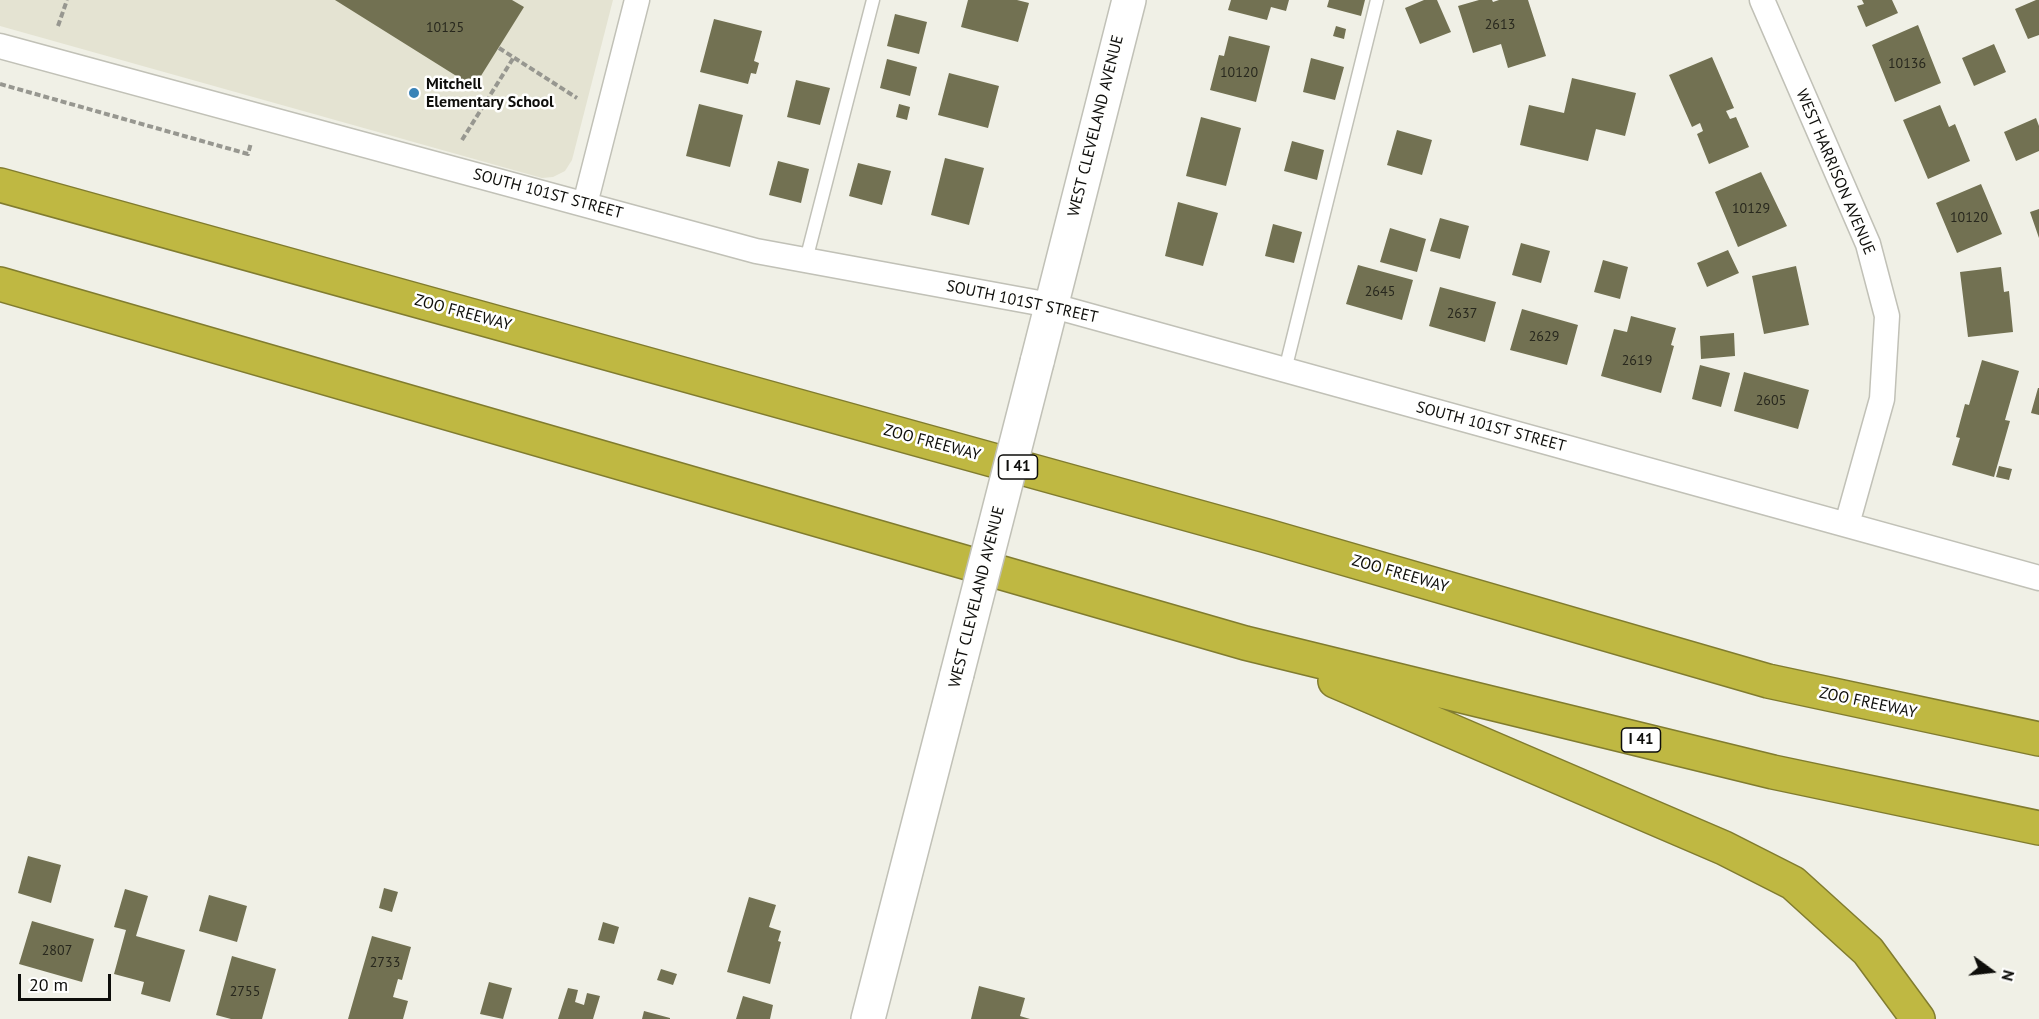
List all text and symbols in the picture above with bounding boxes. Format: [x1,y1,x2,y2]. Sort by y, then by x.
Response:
house number: 2613 [1485,17,1515,33]
house number: 10125 [426,20,464,36]
street label: WEST CLEVELAND AVENUE [1064,33,1128,219]
house number: 10136 [1888,56,1926,72]
house number: 10120 [1220,65,1258,81]
place label: Mitchell Elementary School [426,74,554,112]
marker: Mitchell Elementary School [407,86,421,100]
street label: WEST HARRISON AVENUE [1791,86,1879,258]
street label: SOUTH 101ST STREET [471,165,625,223]
house number: 10129 [1732,201,1770,217]
house number: 10120 [1950,210,1988,226]
street label: SOUTH 101ST STREET [944,277,1100,327]
house number: 2645 [1365,284,1395,300]
street label: ZOO FREEWAY [412,291,514,335]
house number: 2637 [1447,306,1477,322]
house number: 2629 [1529,329,1559,345]
house number: 2619 [1622,353,1652,369]
house number: 2605 [1756,393,1786,409]
street label: SOUTH 101ST STREET [1414,398,1568,456]
street label: ZOO FREEWAY [881,421,983,465]
road number: I 41 [998,455,1038,479]
street label: WEST CLEVELAND AVENUE [945,504,1009,690]
street label: ZOO FREEWAY [1350,551,1450,597]
street label: ZOO FREEWAY [1817,683,1919,723]
road number: I 41 [1622,728,1660,752]
north arrow [1961,941,2021,1001]
house number: 2807 [42,943,72,959]
house number: 2733 [370,955,400,971]
scale bar [21,962,114,1000]
text: N [1997,968,2019,983]
text: 20 m [29,973,68,996]
house number: 2755 [230,984,260,1000]

